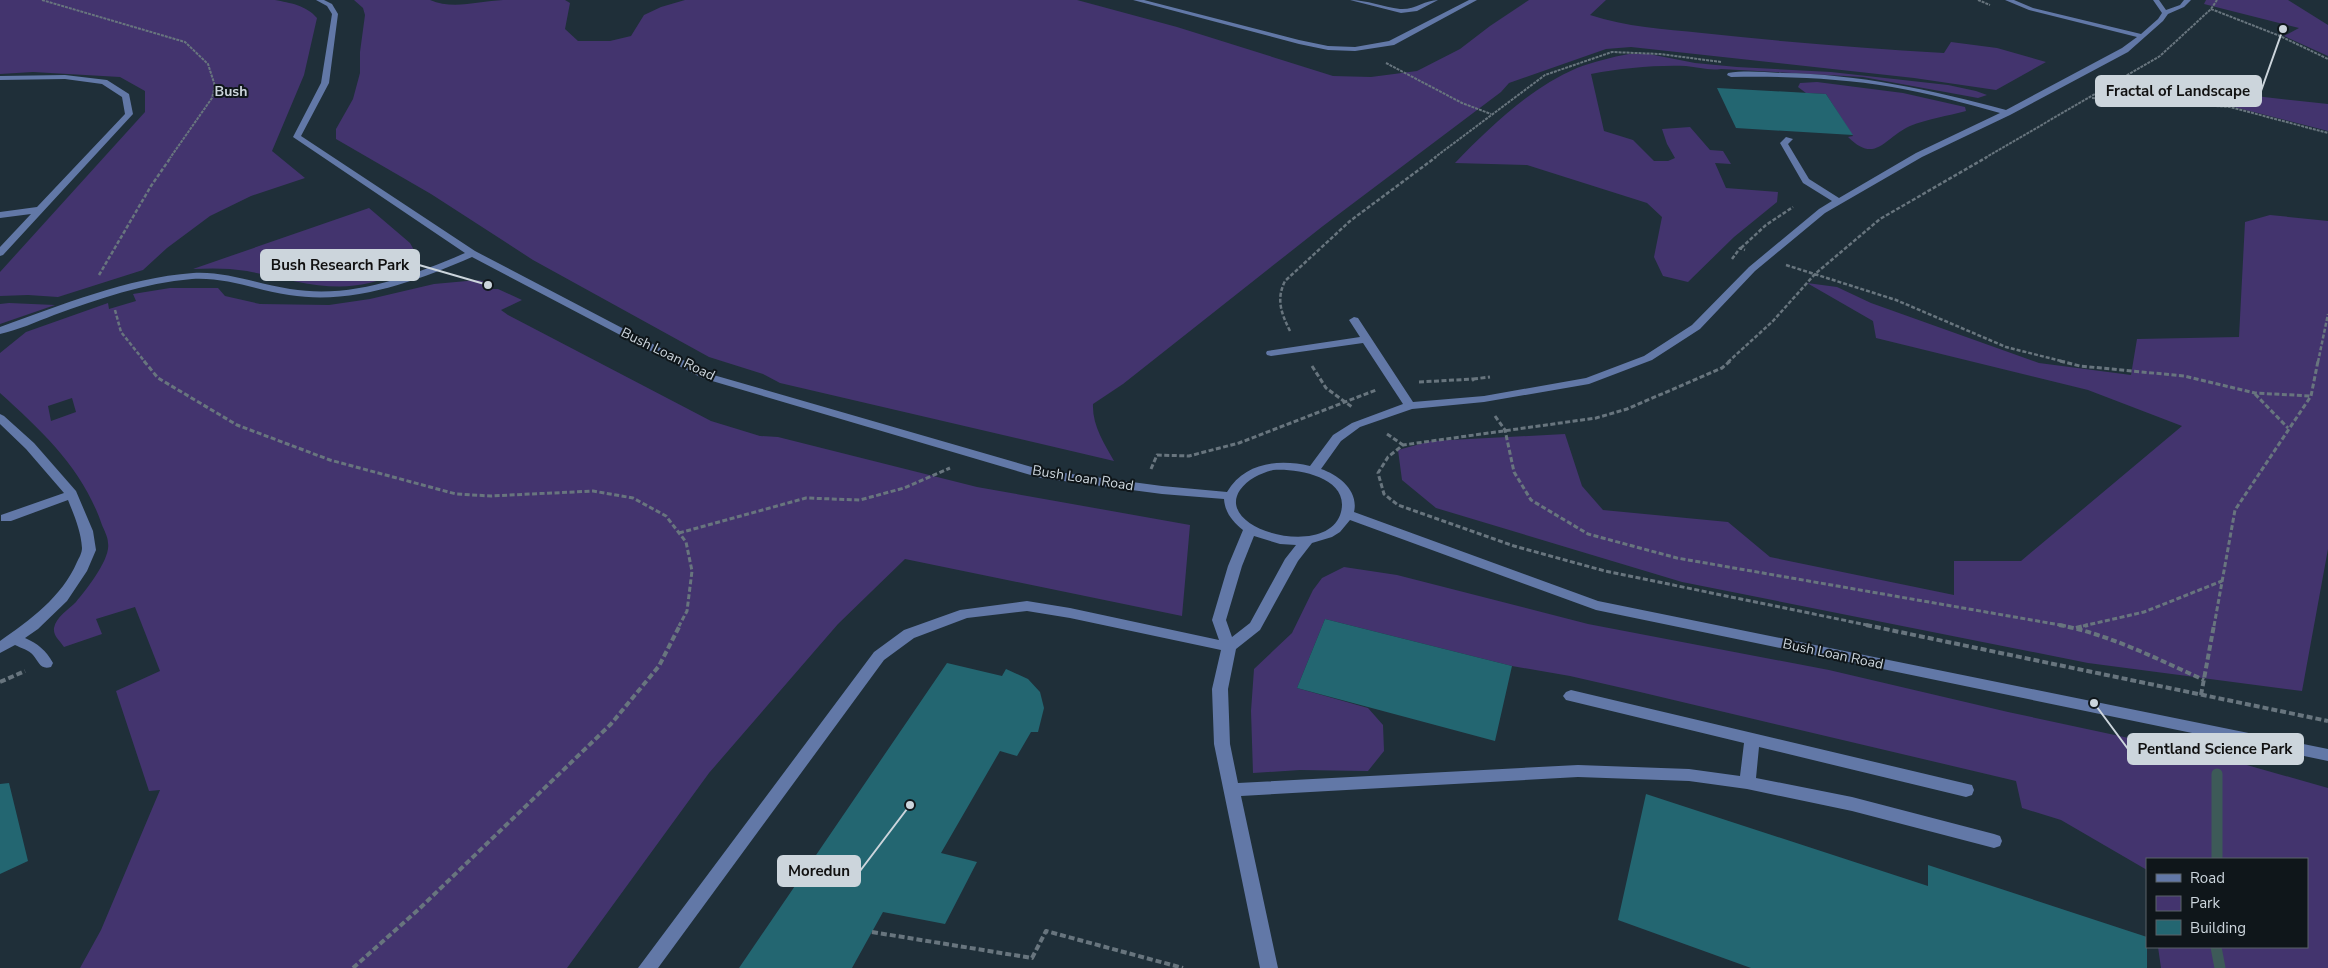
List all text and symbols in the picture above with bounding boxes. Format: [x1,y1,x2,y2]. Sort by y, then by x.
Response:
callout: Fractal of Landscape [2096,76,2261,106]
text: Fractal of Landscape [2106,81,2250,101]
district label: Bush [215,82,247,101]
callout: Bush Research Park [261,250,419,280]
text: Bush Research Park [271,255,410,275]
street label: Bush Loan Road [618,323,718,385]
street label: Bush Loan Road [1031,461,1135,495]
street label: Bush Loan Road [1781,634,1885,674]
callout: Pentland Science Park [2128,734,2303,764]
text: Pentland Science Park [2138,739,2293,759]
callout: Moredun [778,856,860,886]
legend [2146,858,2308,948]
text: Moredun [788,861,850,881]
text: Road [2190,868,2225,888]
text: Park [2190,893,2220,913]
text: Building [2190,918,2246,938]

